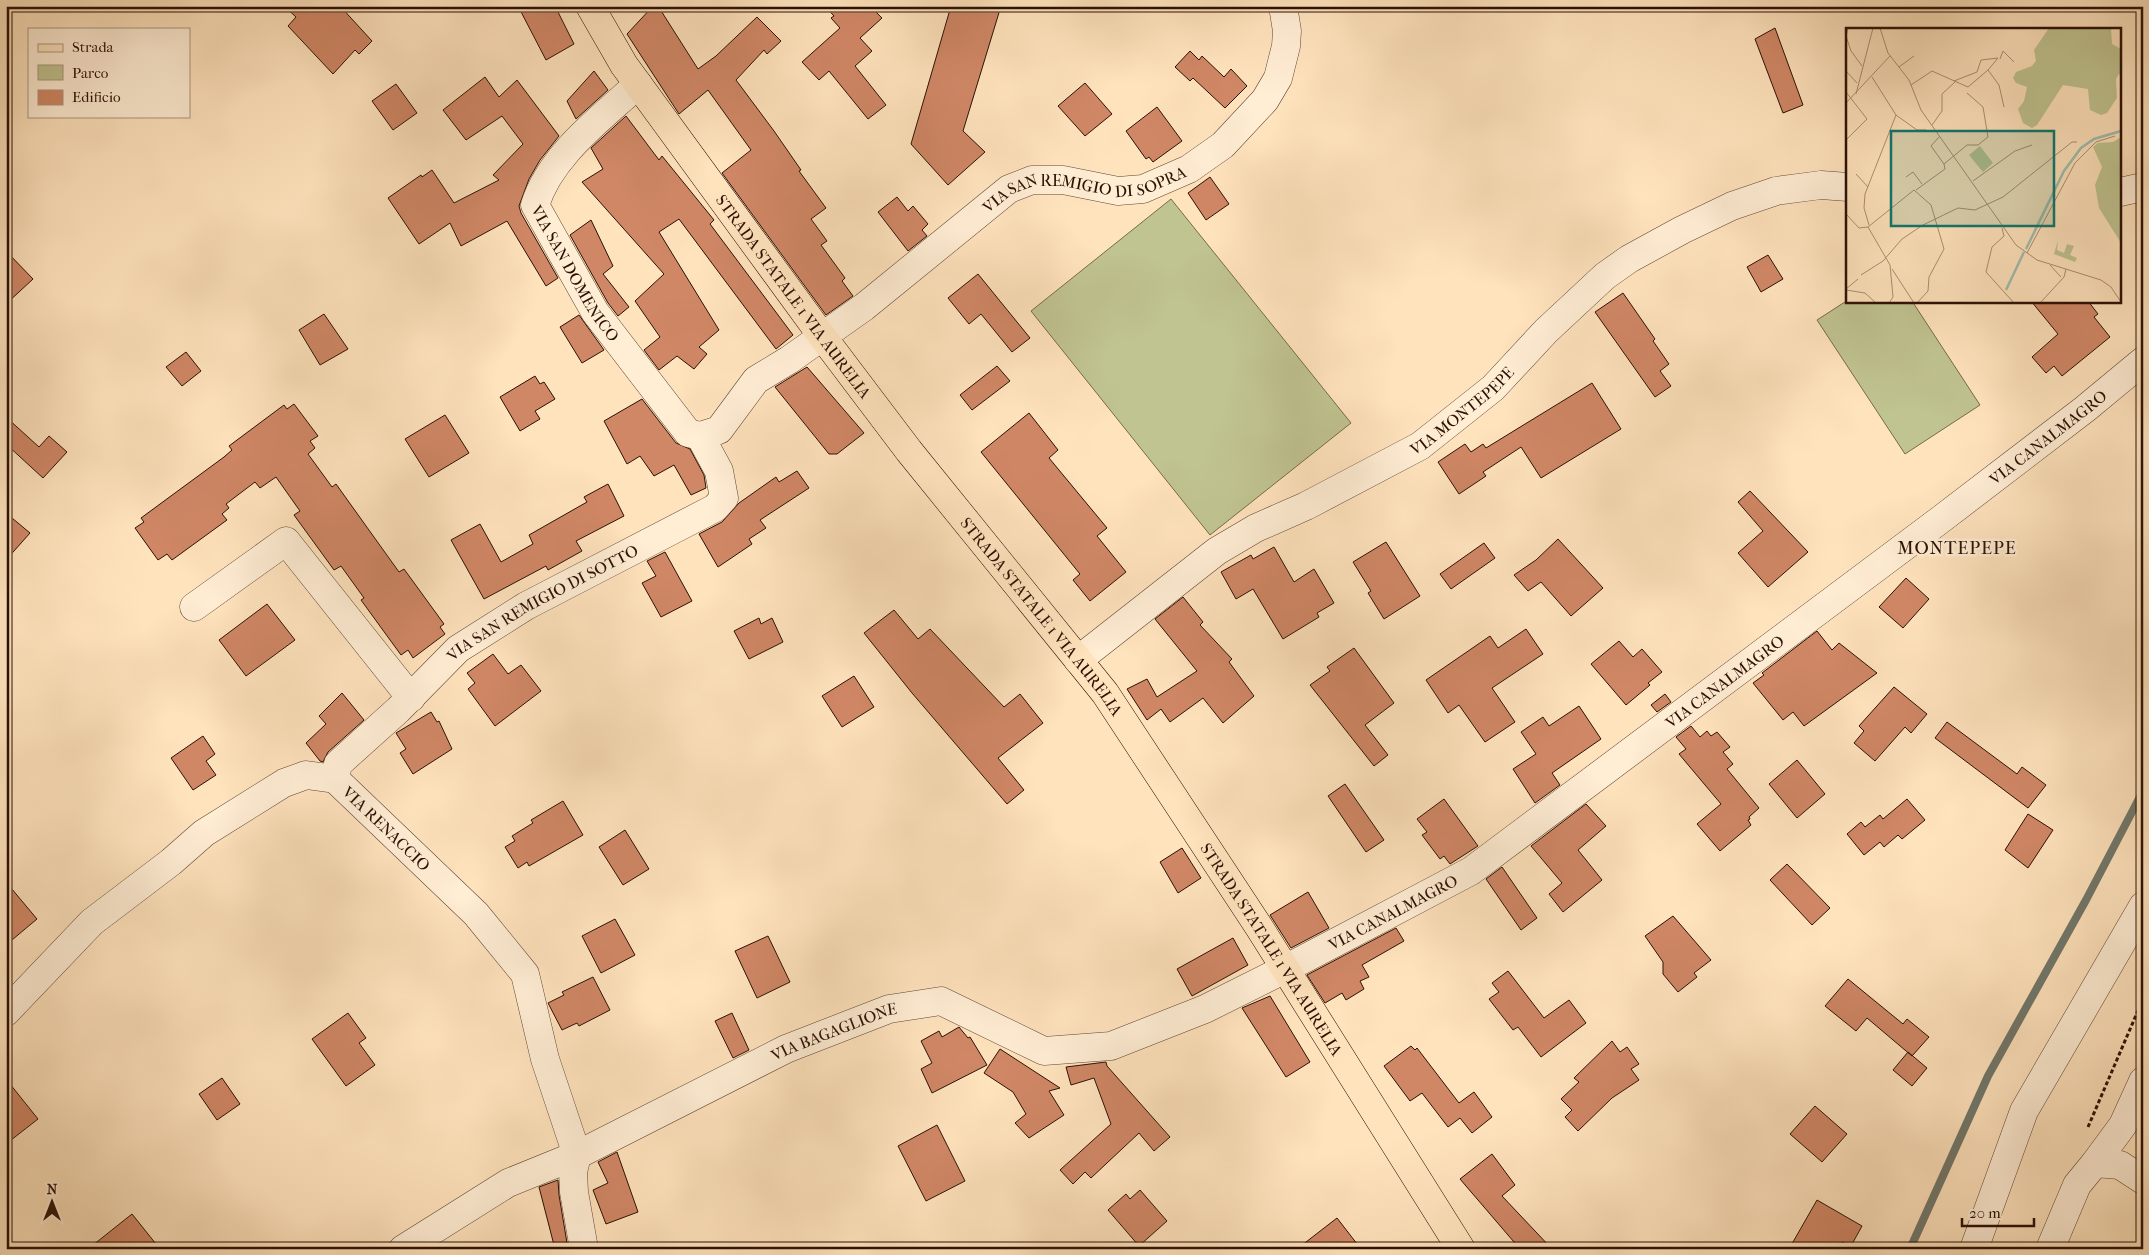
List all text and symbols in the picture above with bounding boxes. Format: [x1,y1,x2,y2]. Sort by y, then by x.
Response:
legend [28,28,190,118]
inset map [1846,28,2122,302]
text: Strada [72,38,115,56]
text: Parco [72,64,109,82]
text: Edificio [72,88,121,106]
street label: VIA SAN REMIGIO DI SOPRA [978,162,1189,217]
street label: STRADA STATALE 1 VIA AURELIA [712,191,876,403]
street label: VIA SAN DOMENICO [527,201,623,345]
street label: VIA MONTEPEPE [1406,362,1518,459]
street label: VIA CANALMAGRO [1984,386,2110,489]
street label: STRADA STATALE 1 VIA AURELIA [957,513,1127,720]
district label: MONTEPEPE [1897,538,2017,559]
street label: VIA SAN REMIGIO DI SOTTO [442,540,641,665]
street label: VIA CANALMAGRO [1661,631,1788,732]
street label: VIA RENACCIO [338,781,434,875]
street label: STRADA STATALE 1 VIA AURELIA [1197,839,1347,1060]
street label: VIA CANALMAGRO [1324,870,1461,954]
street label: VIA BAGAGLIONE [767,998,898,1065]
north arrow [28,1178,78,1228]
text: N [47,1181,58,1198]
scale bar [1962,1195,2034,1227]
text: 20 m [1969,1204,2001,1222]

